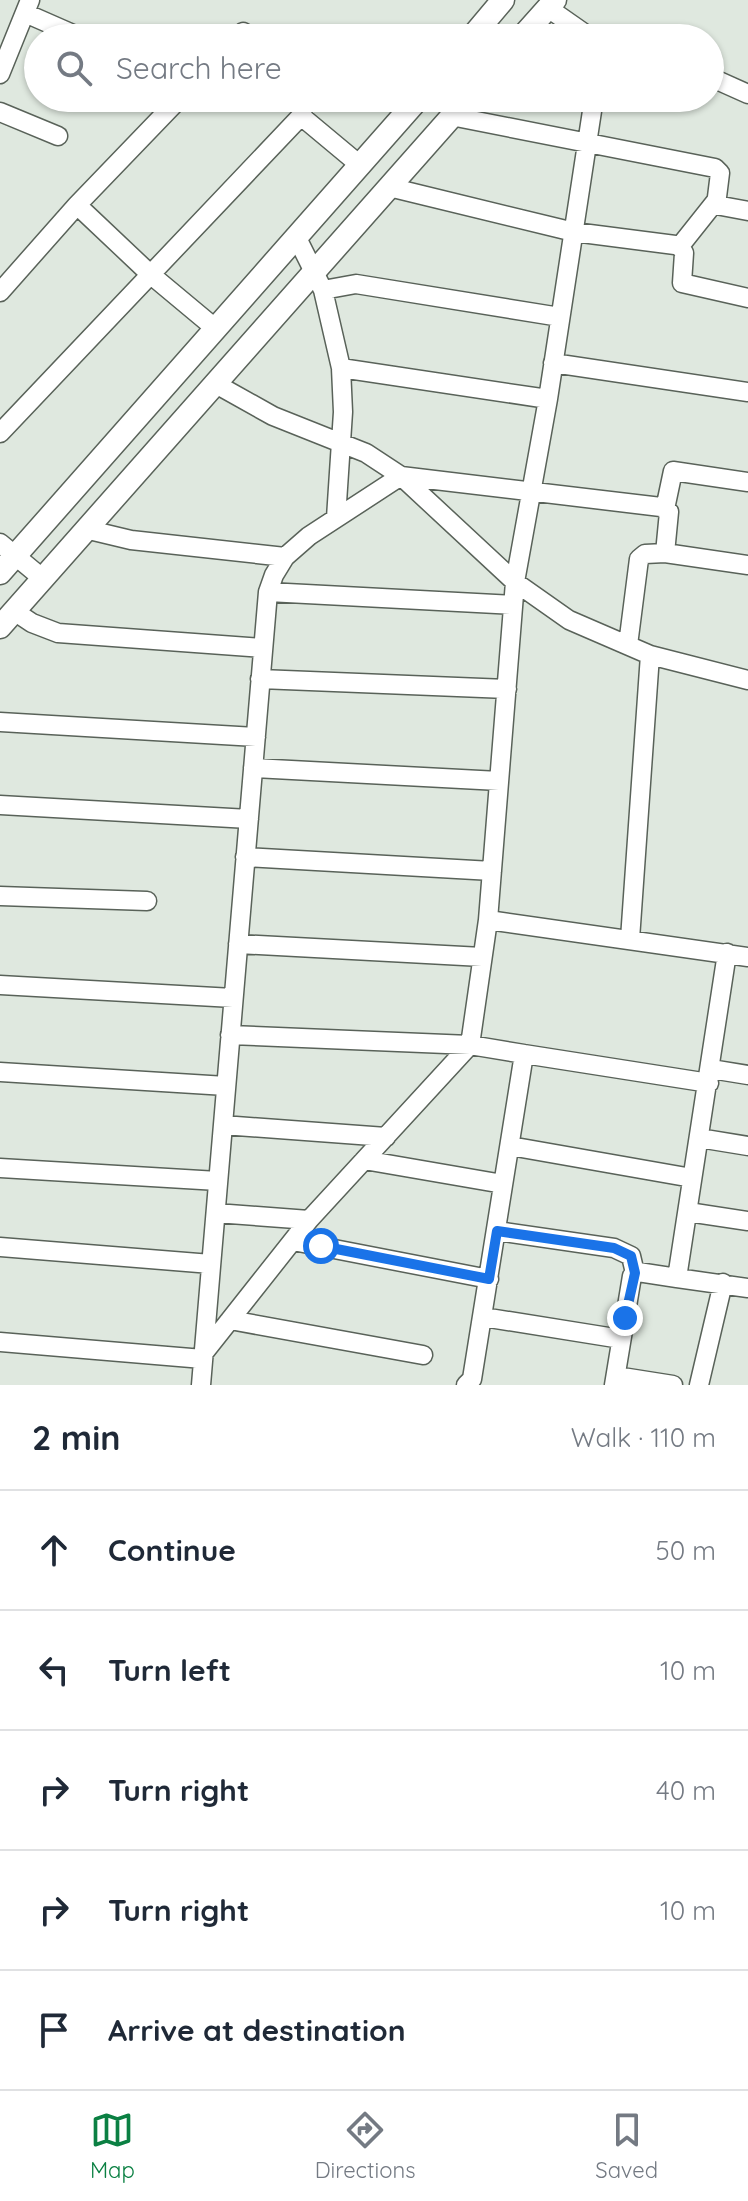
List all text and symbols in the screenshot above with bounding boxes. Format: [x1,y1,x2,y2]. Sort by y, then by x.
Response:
search box [24,24,724,112]
icon: search [52,46,96,90]
text: Search here [116,49,282,87]
route start [303,1228,339,1264]
route end [607,1300,643,1336]
text: 2 min [32,1416,121,1459]
text: Walk · 110 m [571,1421,716,1454]
icon: ahead [32,1528,76,1572]
text: Continue [108,1531,236,1569]
text: 50 m [656,1534,716,1567]
icon: left [32,1648,76,1692]
text: Turn left [108,1651,231,1689]
text: 10 m [660,1654,716,1687]
icon: right [32,1768,76,1812]
text: Turn right [108,1771,249,1809]
text: 40 m [656,1774,716,1807]
icon: right [32,1888,76,1932]
text: Turn right [108,1891,249,1929]
text: 10 m [660,1894,716,1927]
icon: arrive [32,2008,76,2052]
text: Arrive at destination [108,2011,406,2049]
tab: Map [90,2108,135,2184]
tab: Directions [315,2108,415,2184]
tab: Saved [595,2108,658,2184]

